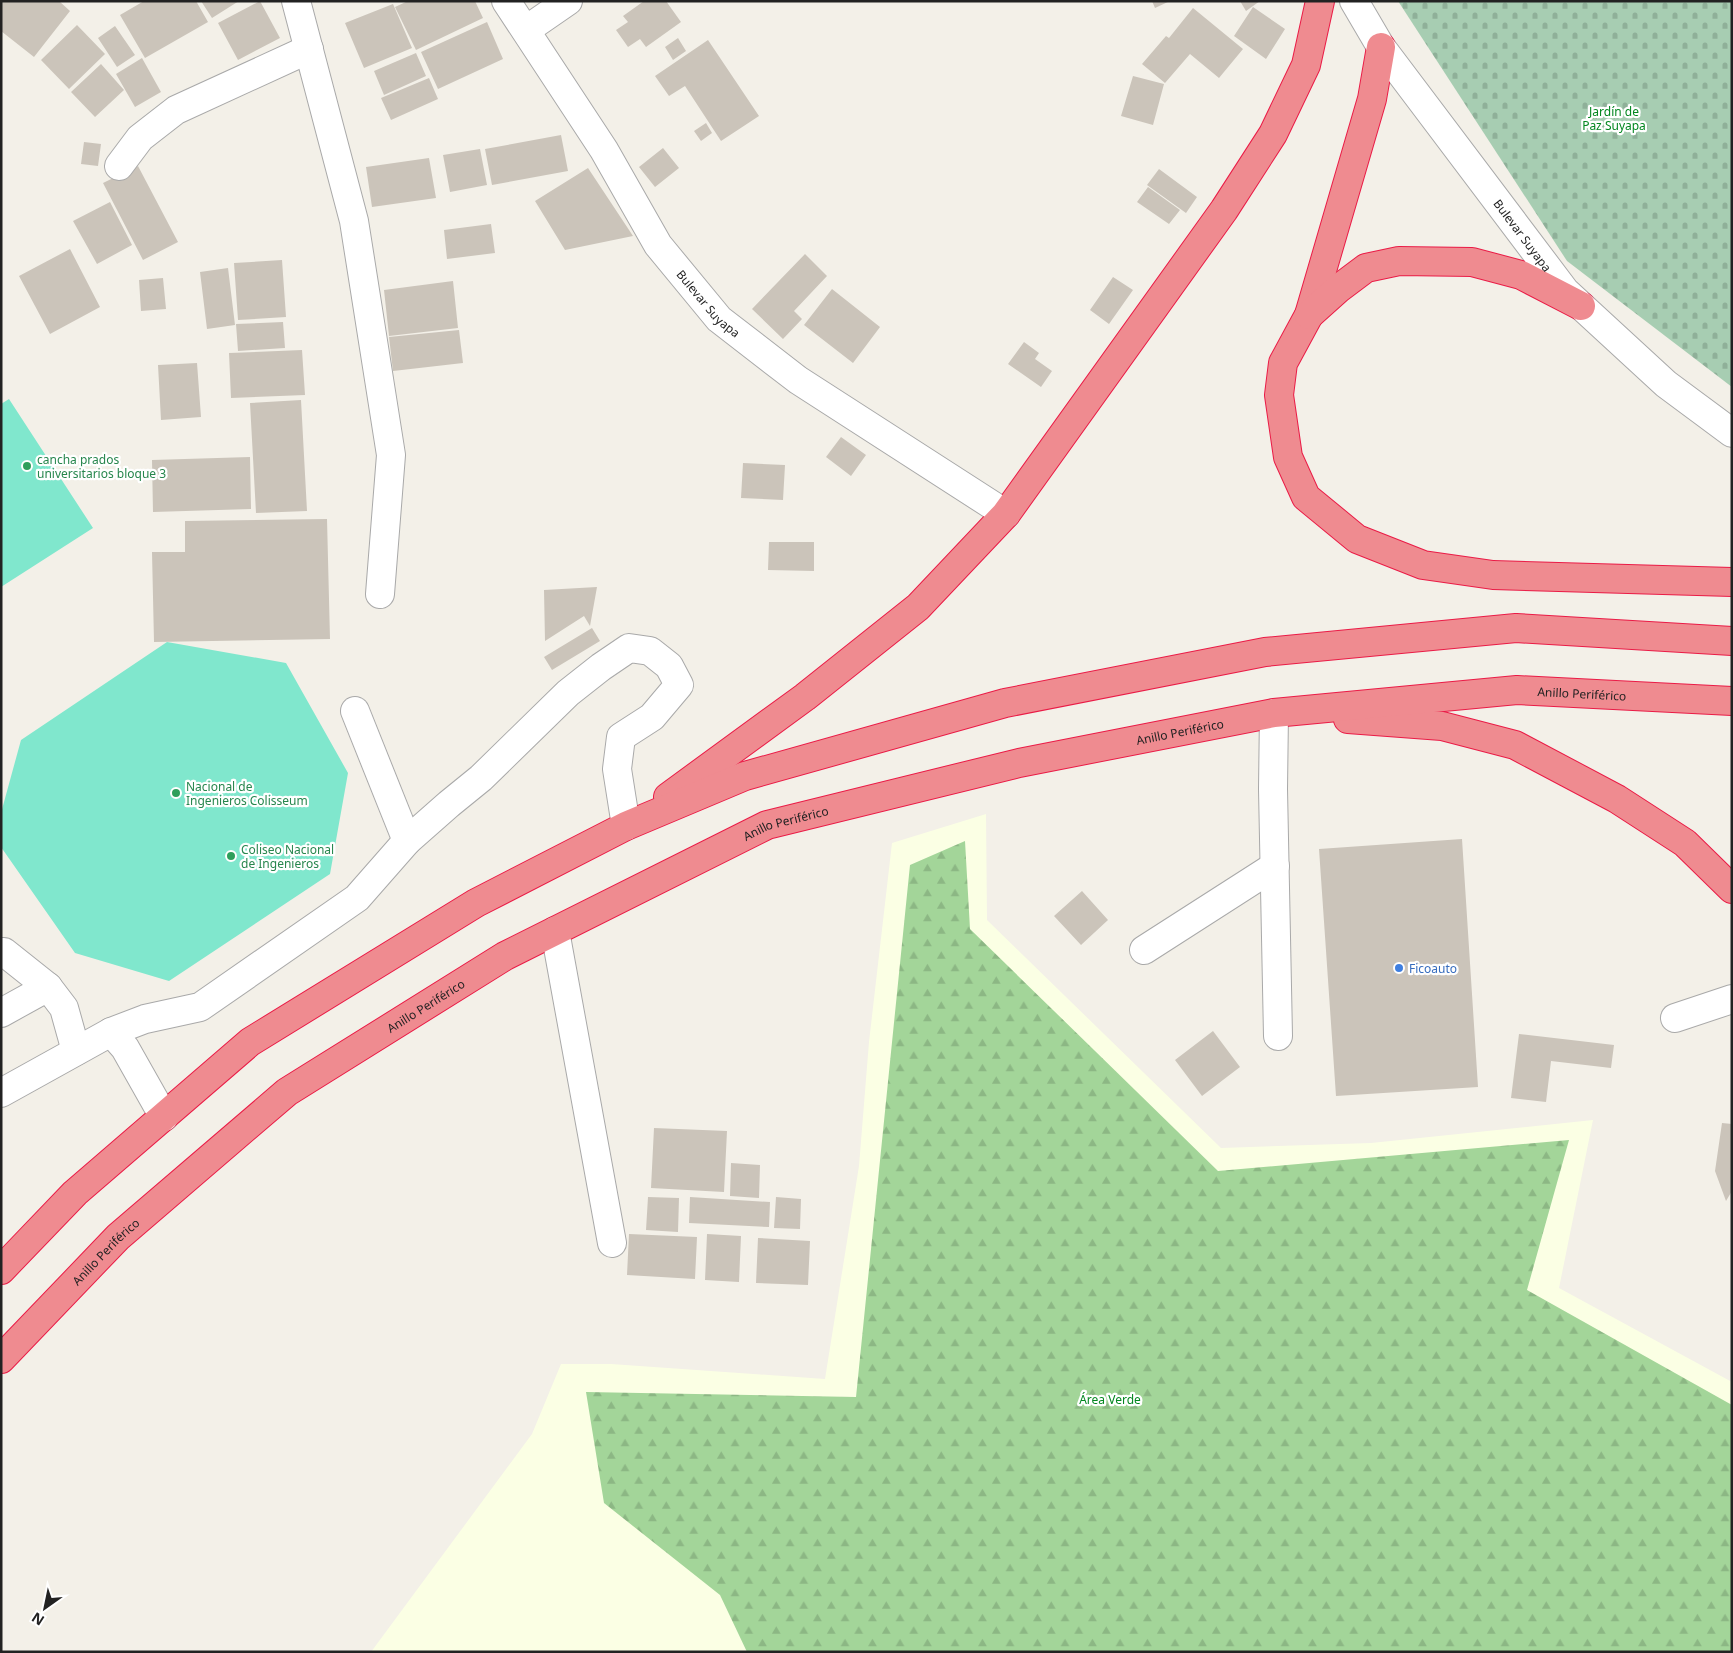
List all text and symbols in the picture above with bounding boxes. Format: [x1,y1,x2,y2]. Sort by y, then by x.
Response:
park label: Jardín de Paz Suyapa [1582,103,1646,134]
street label: Bulevar Suyapa [1490,195,1556,275]
street label: Bulevar Suyapa [673,266,744,341]
place label: cancha prados universitarios bloque 3 [37,451,166,482]
marker: cancha prados universitarios bloque 3 [21,460,33,472]
street label: Anillo Periférico [1537,683,1627,704]
street label: Anillo Periférico [1135,715,1225,748]
place label: Nacional de Ingenieros Colisseum [186,778,308,809]
marker: Nacional de Ingenieros Colisseum [170,787,182,799]
street label: Anillo Periférico [740,802,830,844]
place label: Coliseo Nacional de Ingenieros [241,841,334,872]
marker: Coliseo Nacional de Ingenieros [225,850,237,862]
place label: Ficoauto [1409,960,1457,977]
marker: Ficoauto [1393,962,1405,974]
street label: Anillo Periférico [383,975,468,1036]
street label: Anillo Periférico [68,1214,143,1289]
park label: Área Verde [1079,1391,1141,1408]
north arrow [20,1583,70,1633]
text: N [28,1608,48,1630]

